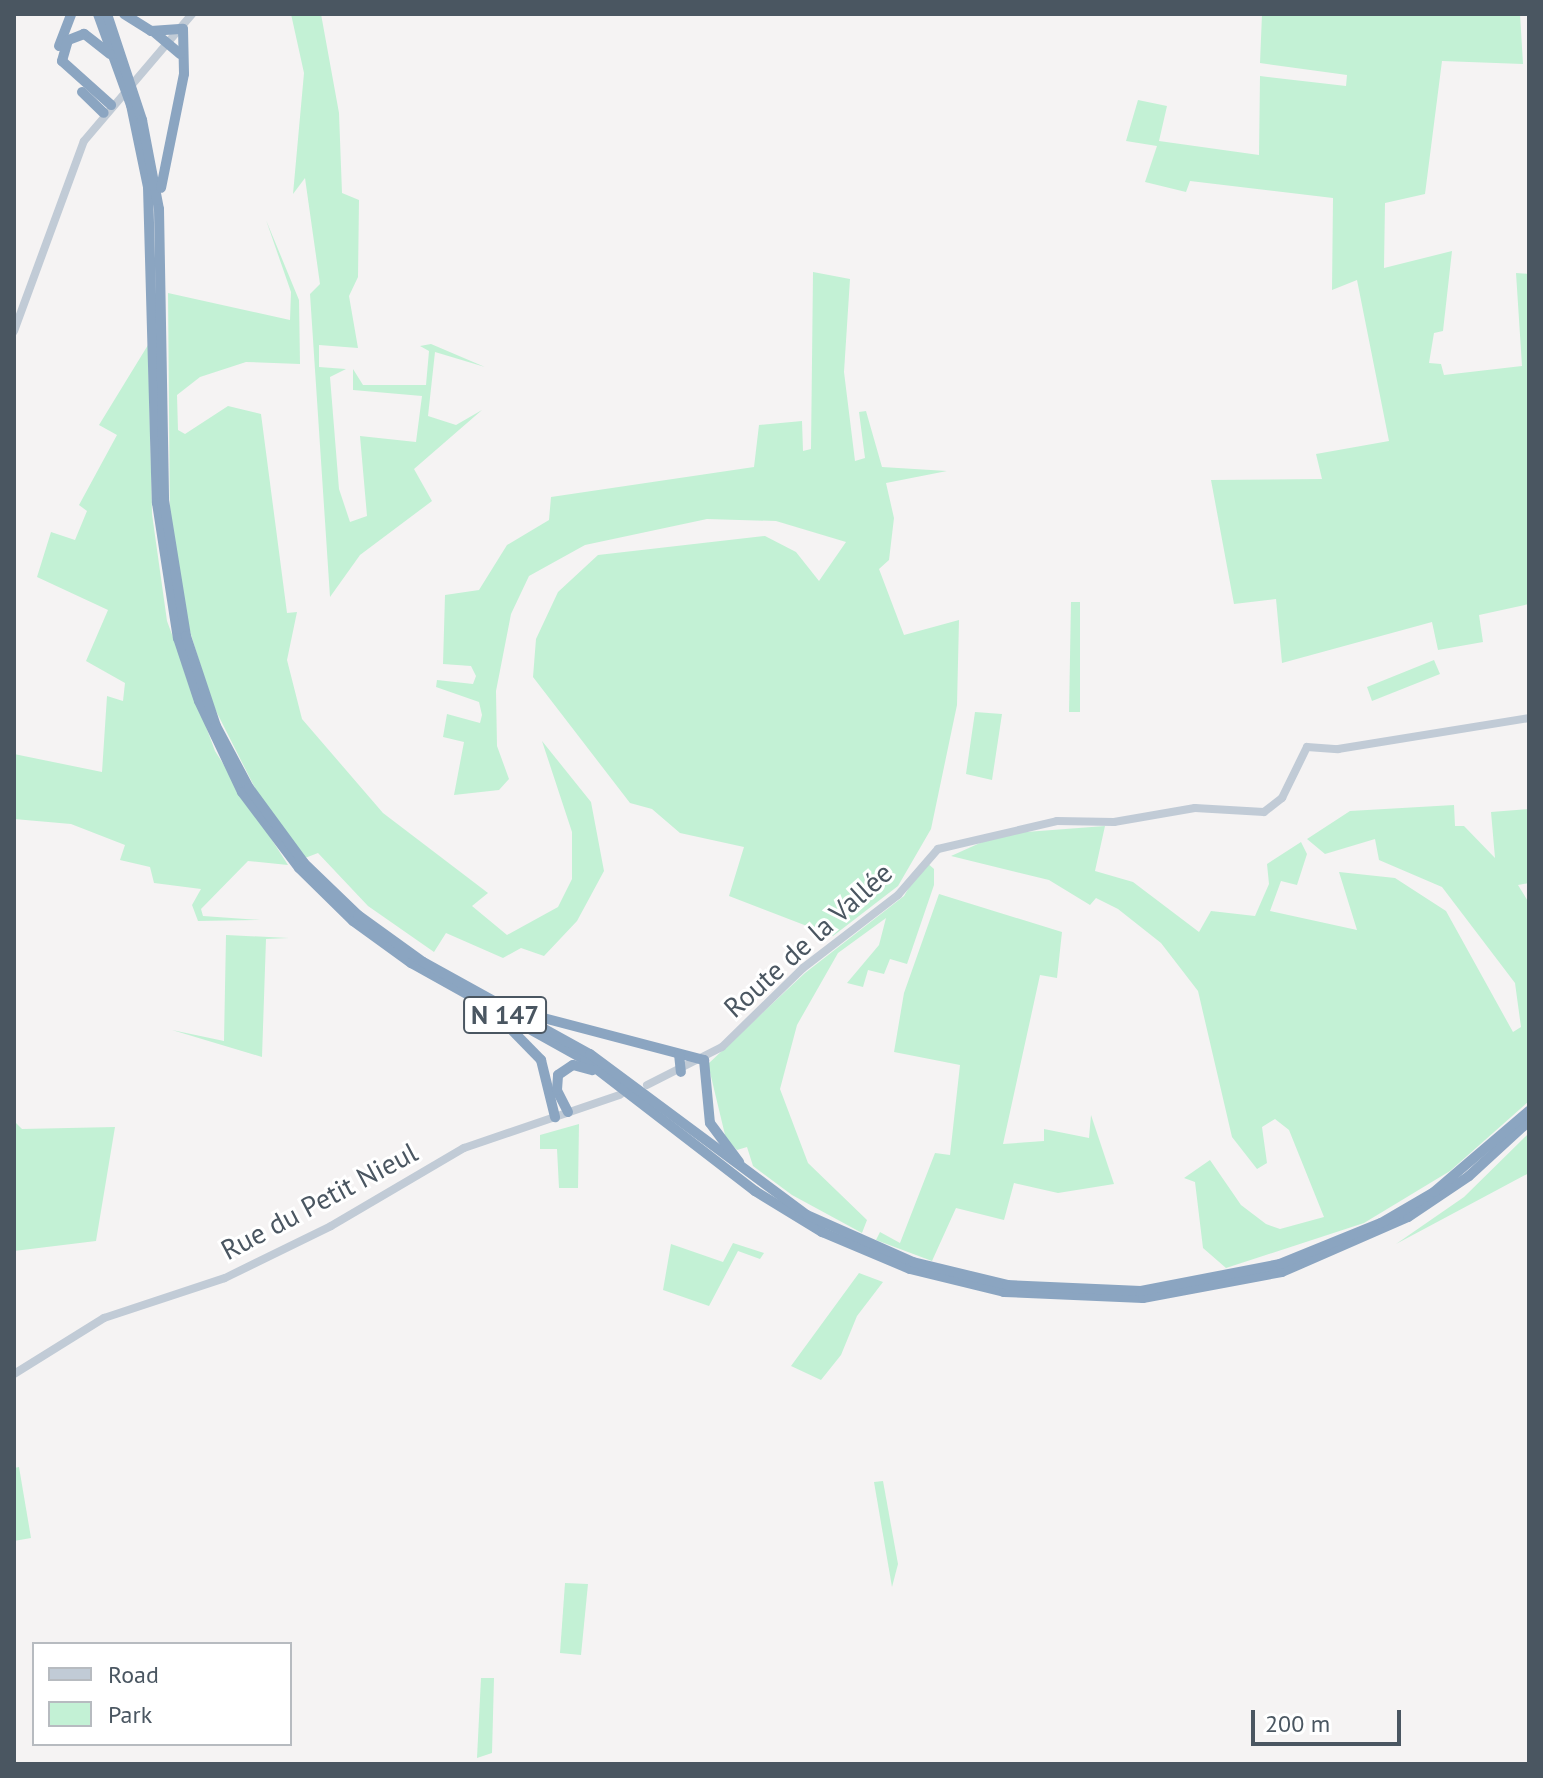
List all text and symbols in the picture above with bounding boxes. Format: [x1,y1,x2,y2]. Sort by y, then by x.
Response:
street label: Route de la Vallée [717,855,899,1025]
road number: N 147 [463,993,547,1037]
street label: Rue du Petit Nieul [215,1135,423,1267]
legend [32,1642,292,1746]
text: Road [108,1659,159,1690]
scale bar [1255,1694,1405,1744]
text: Park [108,1699,152,1730]
text: 200 m [1265,1708,1330,1739]

